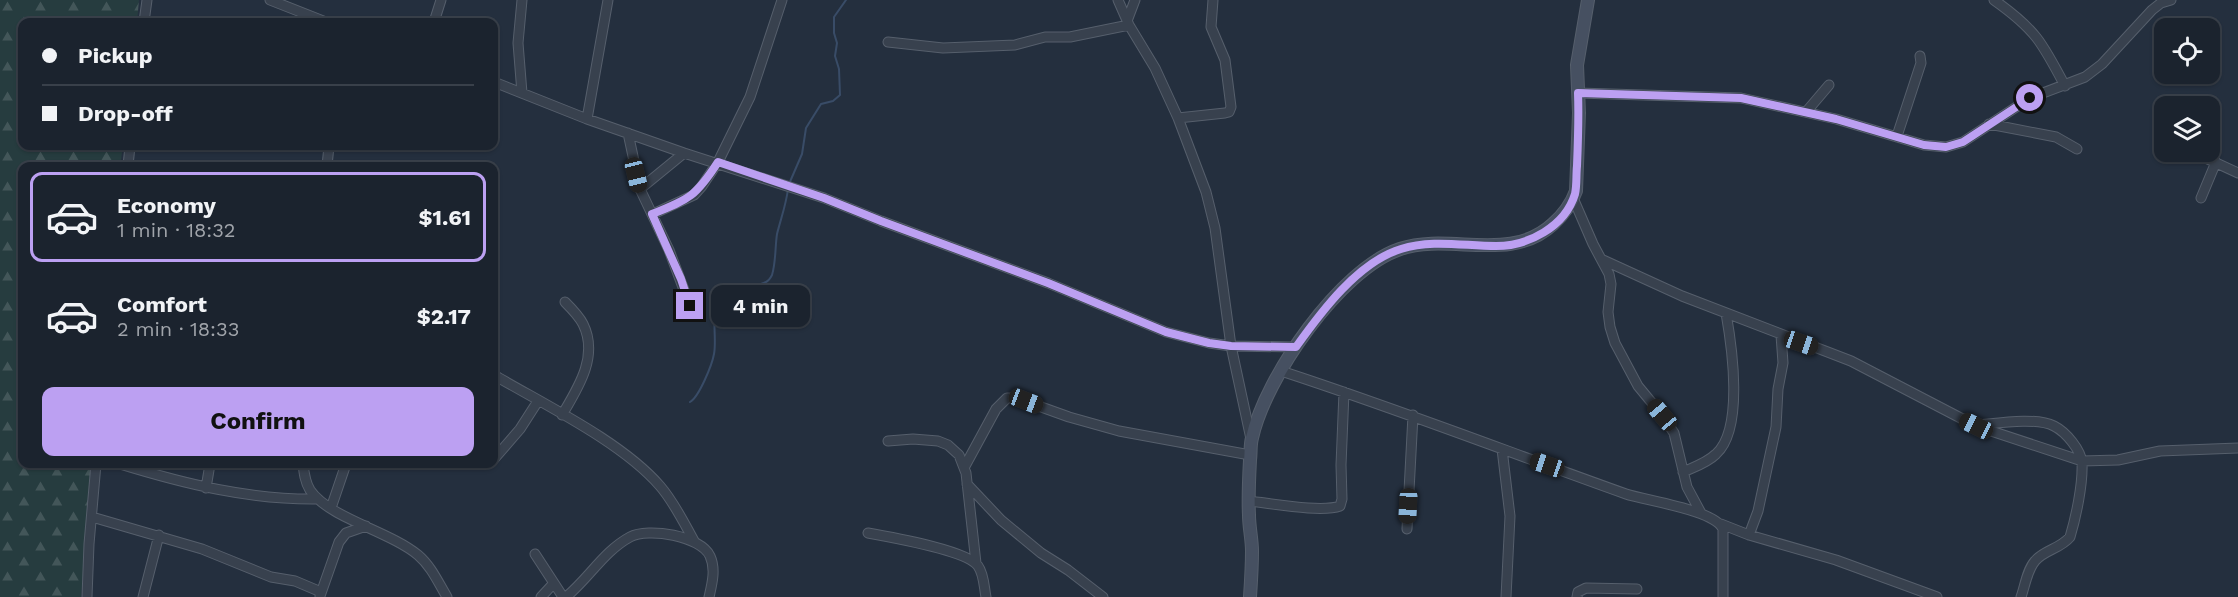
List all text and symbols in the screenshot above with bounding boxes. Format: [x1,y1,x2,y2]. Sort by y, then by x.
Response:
map controls [2154,18,2220,162]
button: locate [2154,18,2220,84]
text: Pickup [78,43,153,68]
route start [2016,84,2043,111]
button: layers [2154,96,2220,162]
text: Drop-off [78,101,173,126]
car [623,155,649,195]
icon: car [45,190,99,244]
text: Economy [117,193,216,218]
text: $1.61 [419,205,471,230]
text: 1 min · 18:32 [117,218,236,242]
callout: 4 min [711,285,810,327]
icon: car [45,289,99,343]
text: Comfort [117,292,207,317]
route end [676,292,703,319]
text: 4 min [733,294,788,318]
text: $2.17 [417,304,471,329]
text: 2 min · 18:33 [117,317,239,341]
car [1781,329,1821,357]
car [1006,386,1046,416]
button: Confirm [42,387,474,456]
car [1644,395,1680,435]
car [1956,410,1996,442]
car [1527,451,1567,479]
car [1398,488,1418,524]

